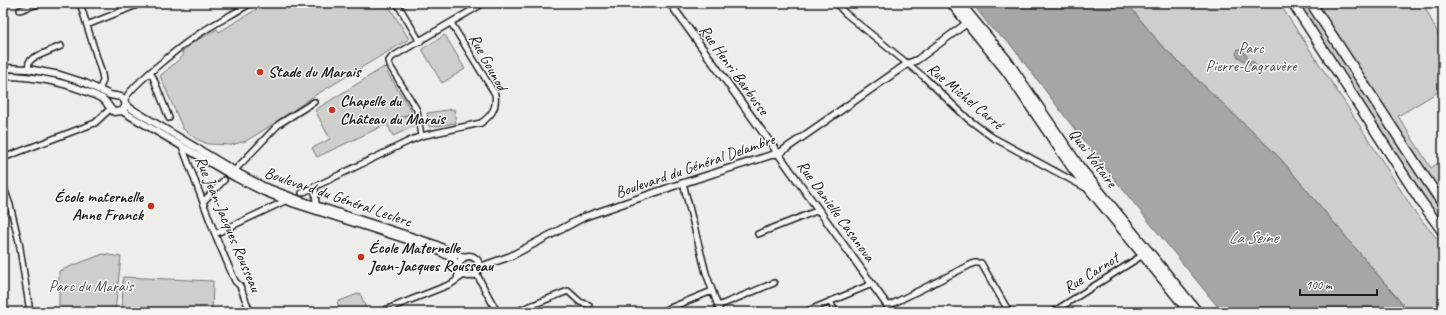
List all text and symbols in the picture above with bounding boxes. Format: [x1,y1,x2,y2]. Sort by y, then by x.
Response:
street label: Rue Henri Barbusse [695,21,774,120]
street label: Rue Gounod [464,30,513,96]
park label: Parc Pierre-Lagravère [1206,38,1298,76]
street label: Rue Michel Carré [923,58,1009,135]
place label: Stade du Marais [268,62,363,82]
marker: Stade du Marais [255,67,265,77]
place label: Chapelle du Château du Marais [340,91,446,129]
marker: Chapelle du Château du Marais [327,105,337,115]
street label: Quai Voltaire [1064,125,1123,193]
street label: Boulevard du Général Delambre [613,129,779,203]
street label: Rue Jean-Jacques Rousseau [190,153,266,296]
street label: Rue Danielle Casanova [793,156,880,266]
street label: Boulevard du Général Leclerc [262,162,415,232]
place label: École maternelle Anne Franck [55,187,145,225]
marker: École maternelle Anne Franck [146,201,156,211]
water label: La Seine [1229,227,1280,248]
place label: École Maternelle Jean-Jacques Rousseau [368,238,495,276]
street label: Rue Carnot [1060,247,1125,298]
marker: École Maternelle Jean-Jacques Rousseau [356,252,366,262]
scale bar [1300,271,1377,297]
park label: Parc du Marais [49,276,135,296]
text: 100 m [1306,277,1333,293]

